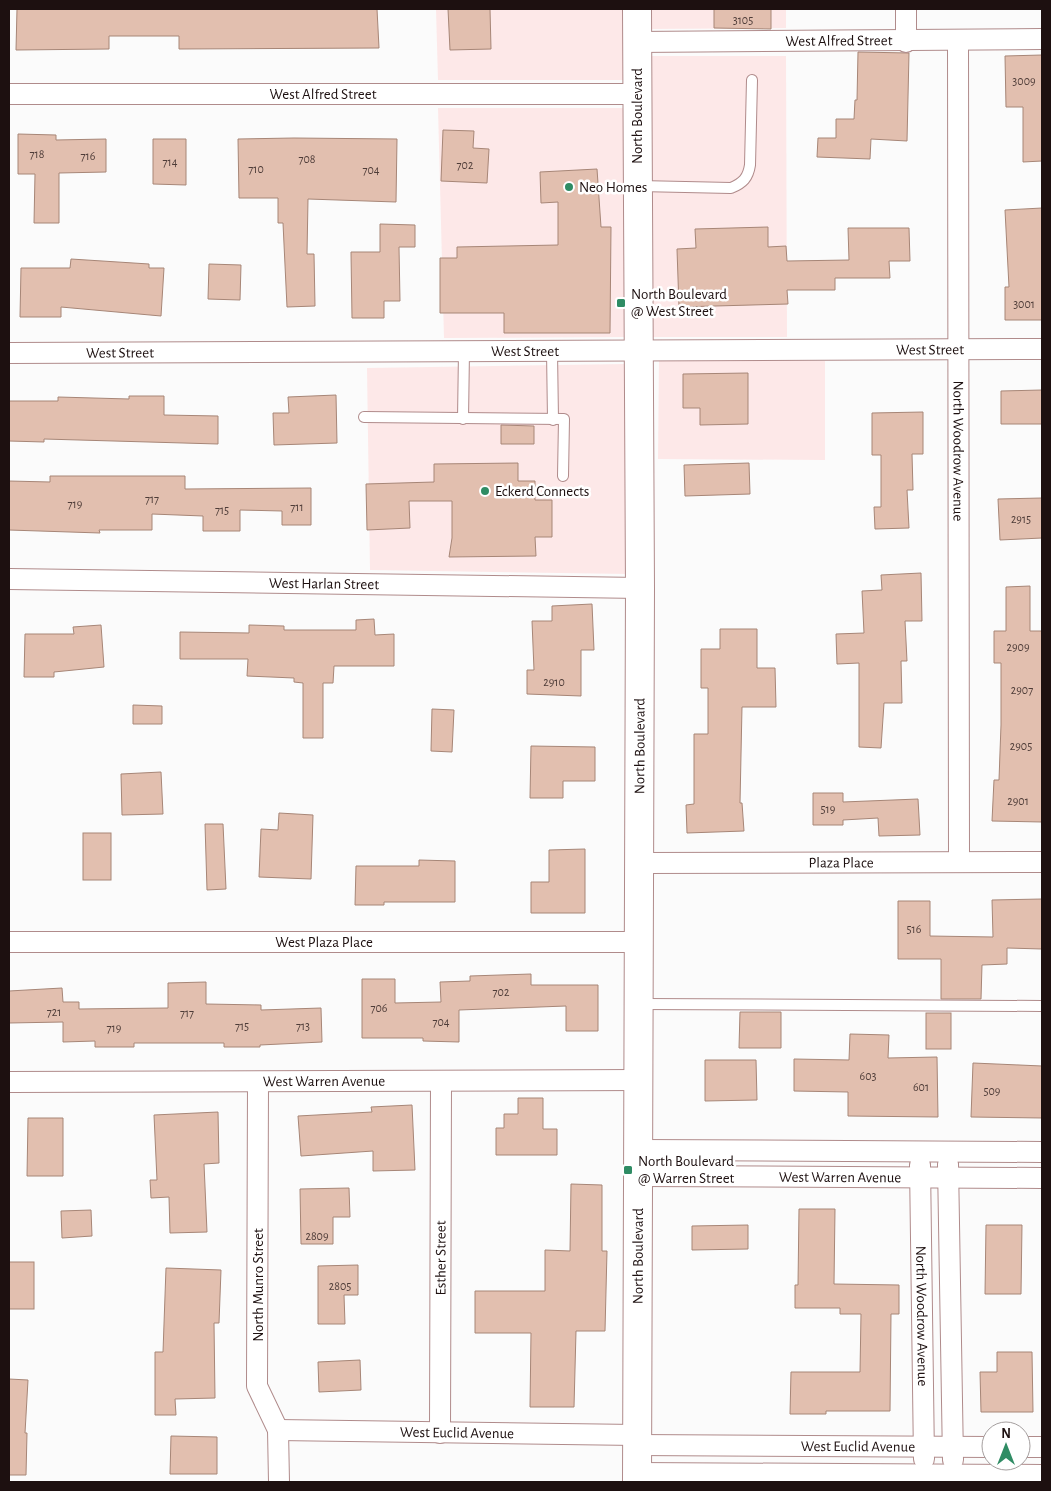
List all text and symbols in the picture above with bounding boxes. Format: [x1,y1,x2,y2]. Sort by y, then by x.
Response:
house number: 3105 [733,14,753,26]
street label: West Alfred Street [786,33,893,48]
street label: North Boulevard [630,68,645,164]
house number: 3009 [1012,75,1036,87]
street label: West Alfred Street [270,87,377,102]
house number: 718 [30,148,45,160]
house number: 716 [81,150,96,162]
house number: 708 [298,153,316,165]
house number: 714 [163,156,178,168]
house number: 702 [457,159,474,171]
house number: 710 [248,163,264,175]
house number: 704 [362,164,380,176]
place label: Neo Homes [579,180,647,195]
marker: Neo Homes [563,181,575,193]
place label: North Boulevard @ West Street [631,287,727,319]
marker: North Boulevard @ West Street [615,297,627,309]
house number: 3001 [1013,298,1035,310]
street label: West Street [896,342,964,357]
street label: West Street [491,343,559,359]
street label: West Street [86,345,154,360]
street label: North Woodrow Avenue [951,381,966,521]
place label: Eckerd Connects [495,484,589,499]
marker: Eckerd Connects [479,485,491,497]
house number: 717 [145,493,159,505]
house number: 719 [68,498,83,510]
house number: 711 [290,501,304,513]
house number: 715 [215,504,229,516]
house number: 2915 [1011,513,1031,525]
street label: West Harlan Street [269,575,379,592]
house number: 2909 [1006,641,1030,653]
house number: 2910 [543,676,565,688]
house number: 2907 [1011,684,1033,696]
street label: North Boulevard [632,698,647,794]
house number: 2905 [1010,740,1032,752]
house number: 2901 [1007,795,1029,807]
house number: 519 [821,803,836,815]
street label: Plaza Place [808,855,874,870]
house number: 516 [907,923,922,935]
street label: West Plaza Place [275,935,373,950]
house number: 702 [493,986,510,998]
house number: 706 [371,1002,388,1014]
house number: 721 [47,1006,61,1018]
house number: 717 [180,1007,194,1019]
house number: 704 [432,1016,450,1028]
house number: 715 [235,1020,249,1032]
house number: 713 [296,1020,310,1032]
house number: 719 [107,1022,122,1034]
house number: 603 [860,1070,877,1082]
street label: West Warren Avenue [263,1073,385,1089]
house number: 601 [913,1081,929,1093]
house number: 509 [984,1085,1001,1097]
place label: North Boulevard @ Warren Street [638,1154,735,1186]
marker: North Boulevard @ Warren Street [622,1164,634,1176]
street label: West Warren Avenue [779,1169,901,1185]
street label: North Boulevard [630,1208,645,1304]
street label: Esther Street [433,1220,448,1296]
street label: North Munro Street [251,1228,266,1342]
house number: 2809 [305,1230,329,1242]
street label: North Woodrow Avenue [914,1245,931,1387]
house number: 2805 [329,1280,351,1292]
north arrow [981,1421,1031,1471]
street label: West Euclid Avenue [400,1424,514,1441]
text: N [1001,1427,1011,1441]
street label: West Euclid Avenue [801,1438,915,1454]

